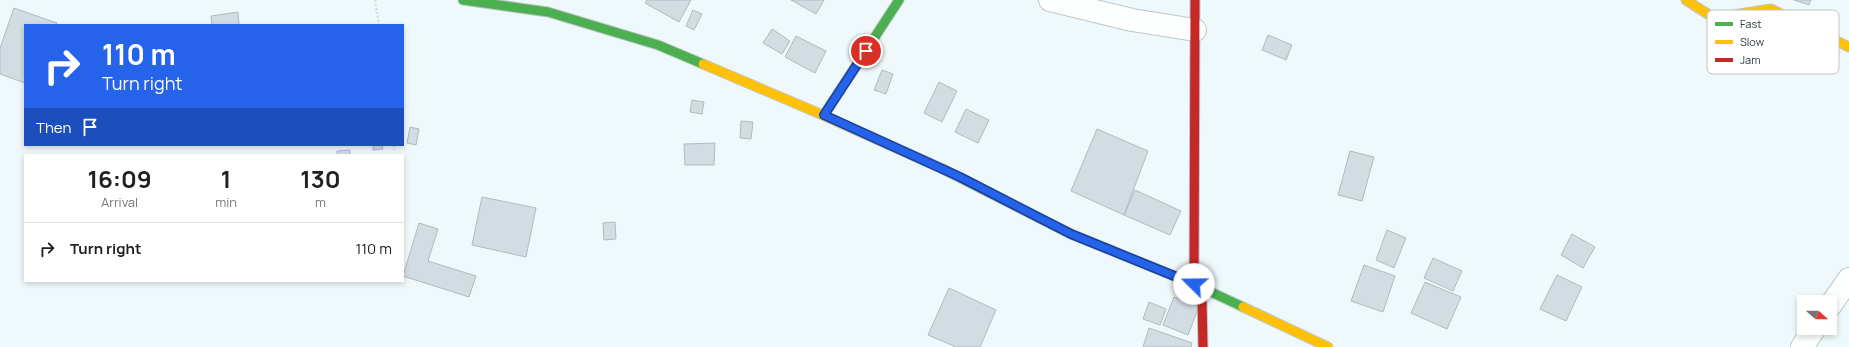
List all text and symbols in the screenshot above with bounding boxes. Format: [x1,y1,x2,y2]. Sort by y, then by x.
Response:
legend [1707,10,1839,74]
text: Fast [1740,16,1762,31]
pin [849,34,883,68]
text: Slow [1740,34,1765,49]
text: 110 m [102,35,176,73]
icon: right [36,40,88,92]
icon: arrive [855,40,877,62]
text: Jam [1740,52,1761,67]
text: Turn right [102,71,183,95]
icon: arrive [79,116,101,138]
text: Then [36,117,71,138]
text: 16:09 [87,162,152,195]
text: 1 [221,162,231,195]
text: 130 [300,162,341,195]
text: Arrival [101,193,138,211]
text: min [215,193,237,211]
text: m [315,193,326,211]
icon: right [36,238,58,260]
text: Turn right [70,238,141,259]
text: 110 m [355,238,392,259]
position arrow [1173,263,1215,305]
north arrow [1797,295,1837,335]
map controls [1797,295,1837,335]

